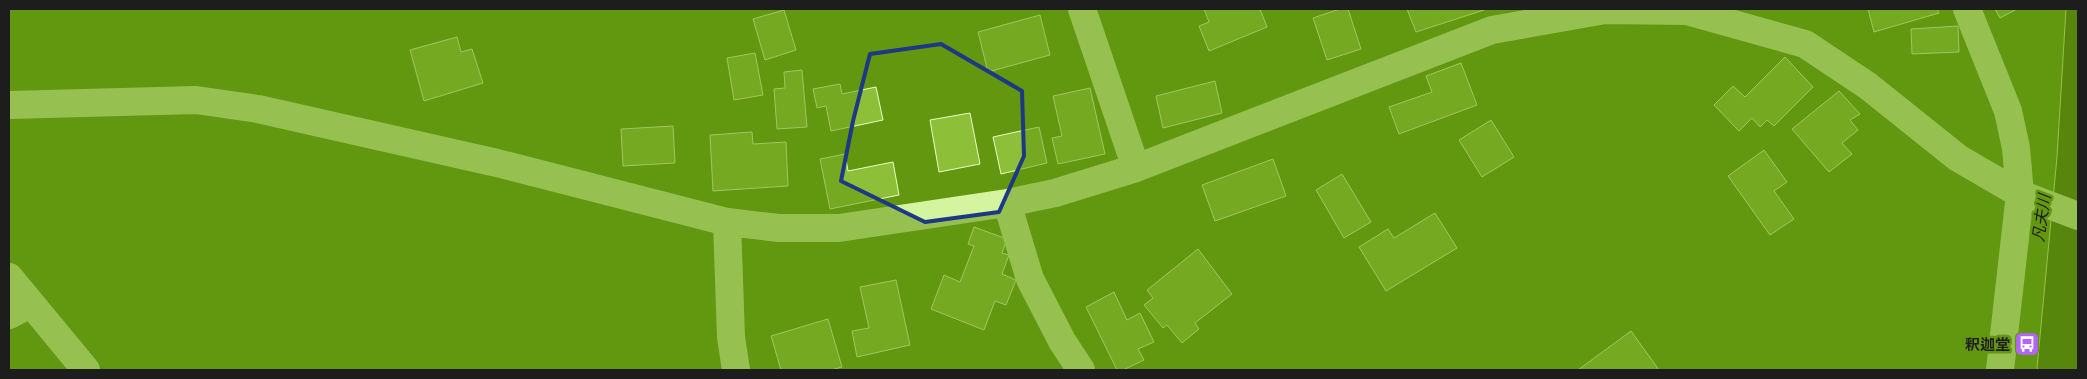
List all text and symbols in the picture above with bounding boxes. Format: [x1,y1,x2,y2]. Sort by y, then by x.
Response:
water label: 凡夫川 [2029,191,2054,243]
bus stop icon: 釈迦堂 [2014,331,2040,357]
place label: 釈迦堂 [1965,336,2010,353]

